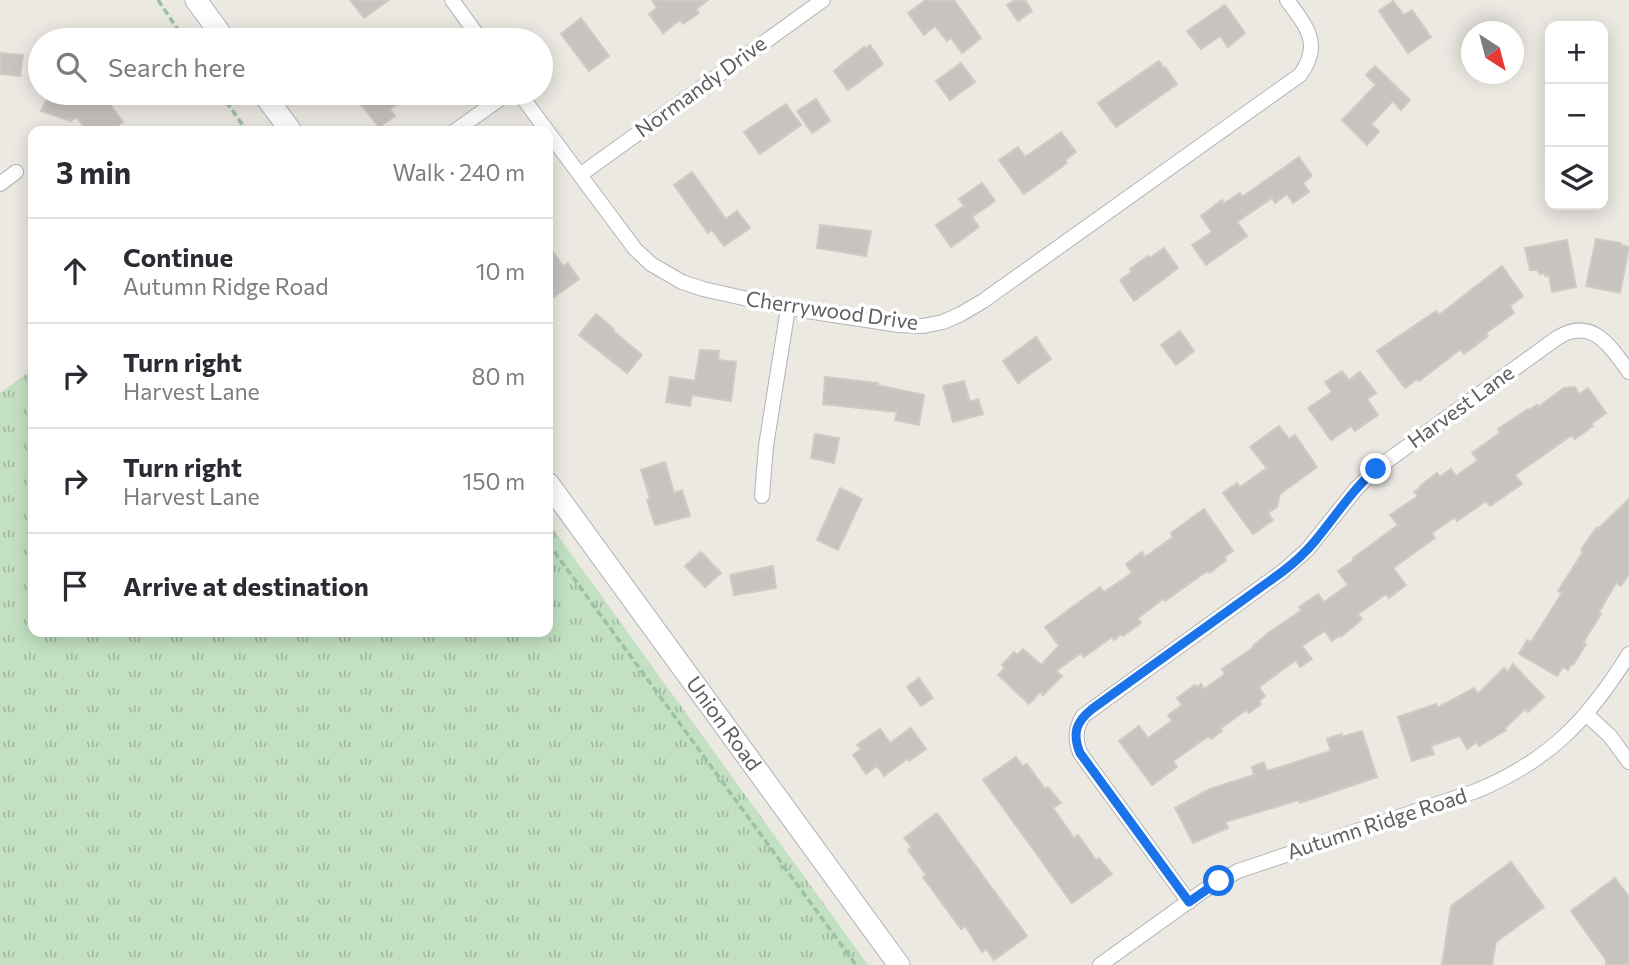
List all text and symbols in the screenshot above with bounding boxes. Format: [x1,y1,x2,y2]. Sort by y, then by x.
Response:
north arrow [1461,21,1524,84]
map controls [1545,21,1608,210]
button: + [1545,21,1608,84]
search box [28,28,553,105]
street label: Normandy Drive [630,30,771,142]
icon: search [52,48,90,86]
text: Search here [108,51,246,82]
button: − [1545,84,1608,147]
button: layers [1545,147,1608,210]
text: 3 min [56,153,131,190]
text: Walk · 240 m [393,158,525,186]
text: Continue [123,241,233,272]
icon: ahead [56,252,94,290]
text: 10 m [476,257,525,285]
text: Autumn Ridge Road [123,272,329,300]
street label: Cherrywood Drive [745,285,920,334]
text: Turn right [123,346,242,377]
icon: right [56,357,94,395]
street label: Harvest Lane [1402,359,1518,453]
text: 80 m [472,362,525,390]
text: Harvest Lane [123,377,260,405]
text: Turn right [123,451,242,482]
route end [1360,453,1391,484]
icon: right [56,462,94,500]
text: 150 m [462,467,525,495]
text: Harvest Lane [123,482,260,510]
icon: arrive [56,567,94,605]
text: Arrive at destination [123,570,369,601]
street label: Union Road [682,671,767,775]
street label: Autumn Ridge Road [1283,782,1470,863]
route start [1203,865,1234,896]

